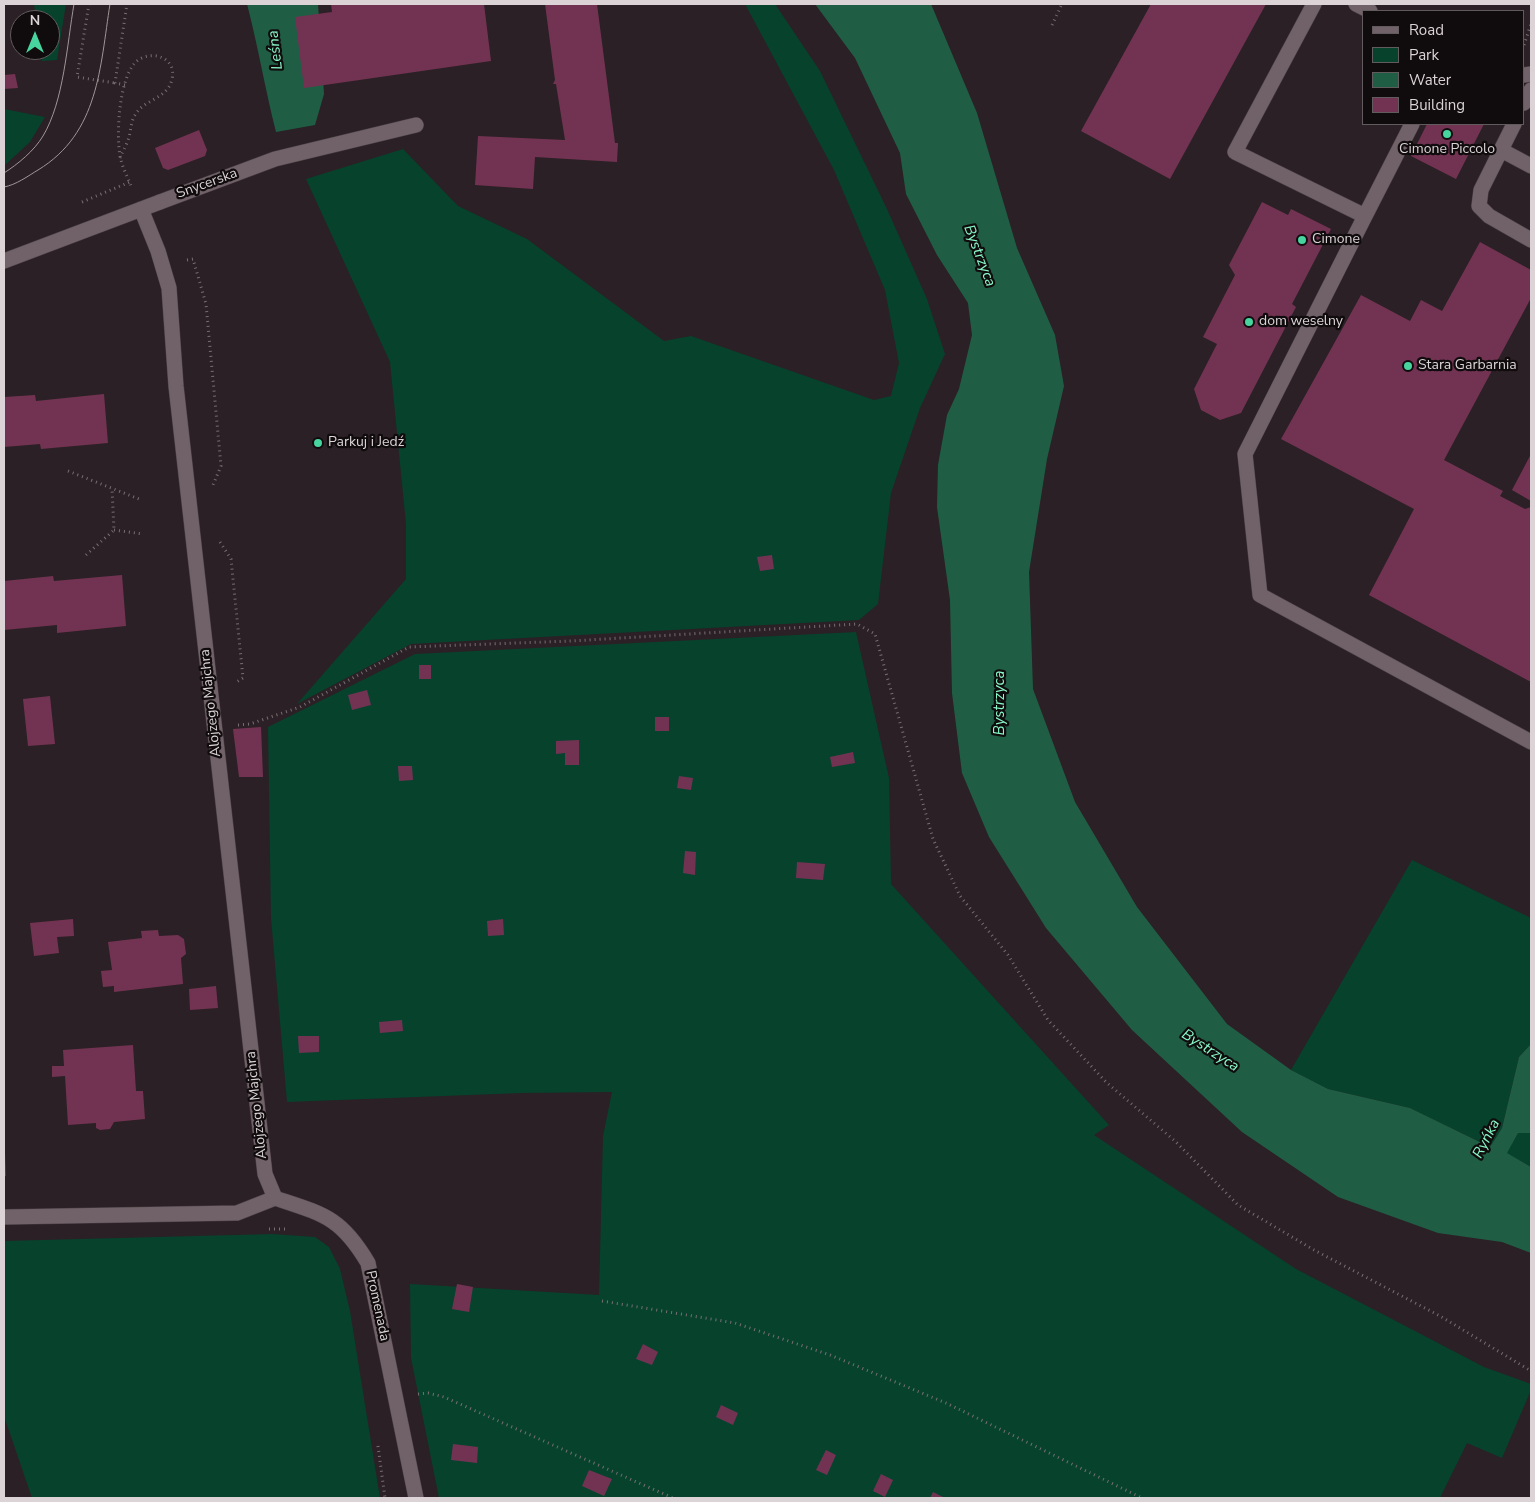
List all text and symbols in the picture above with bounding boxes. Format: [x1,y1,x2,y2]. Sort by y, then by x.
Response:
north arrow [10,10,60,60]
legend [1362,10,1525,125]
text: N [30,11,40,30]
text: Road [1409,20,1444,40]
water label: Leśna [265,29,287,71]
text: Park [1409,45,1439,65]
text: Water [1409,70,1451,90]
text: Building [1409,95,1465,115]
marker: Cimone Piccolo [1441,128,1453,140]
place label: Cimone Piccolo [1399,142,1495,158]
street label: Snycerska [174,165,240,203]
water label: Bystrzyca [959,223,999,289]
place label: Cimone [1312,232,1360,248]
marker: Cimone [1296,234,1308,246]
place label: dom weselny [1259,314,1343,330]
marker: dom weselny [1243,316,1255,328]
place label: Stara Garbarnia [1418,358,1517,374]
marker: Stara Garbarnia [1402,360,1414,372]
place label: Parkuj i Jedź [328,435,404,451]
marker: Parkuj i Jedź [312,437,324,449]
street label: Alojzego Majchra [197,648,225,758]
water label: Bystrzyca [991,671,1009,735]
water label: Bystrzyca [1178,1026,1242,1076]
street label: Alojzego Majchra [243,1050,271,1160]
water label: Ryńka [1470,1116,1504,1162]
street label: Promenada [361,1269,393,1343]

